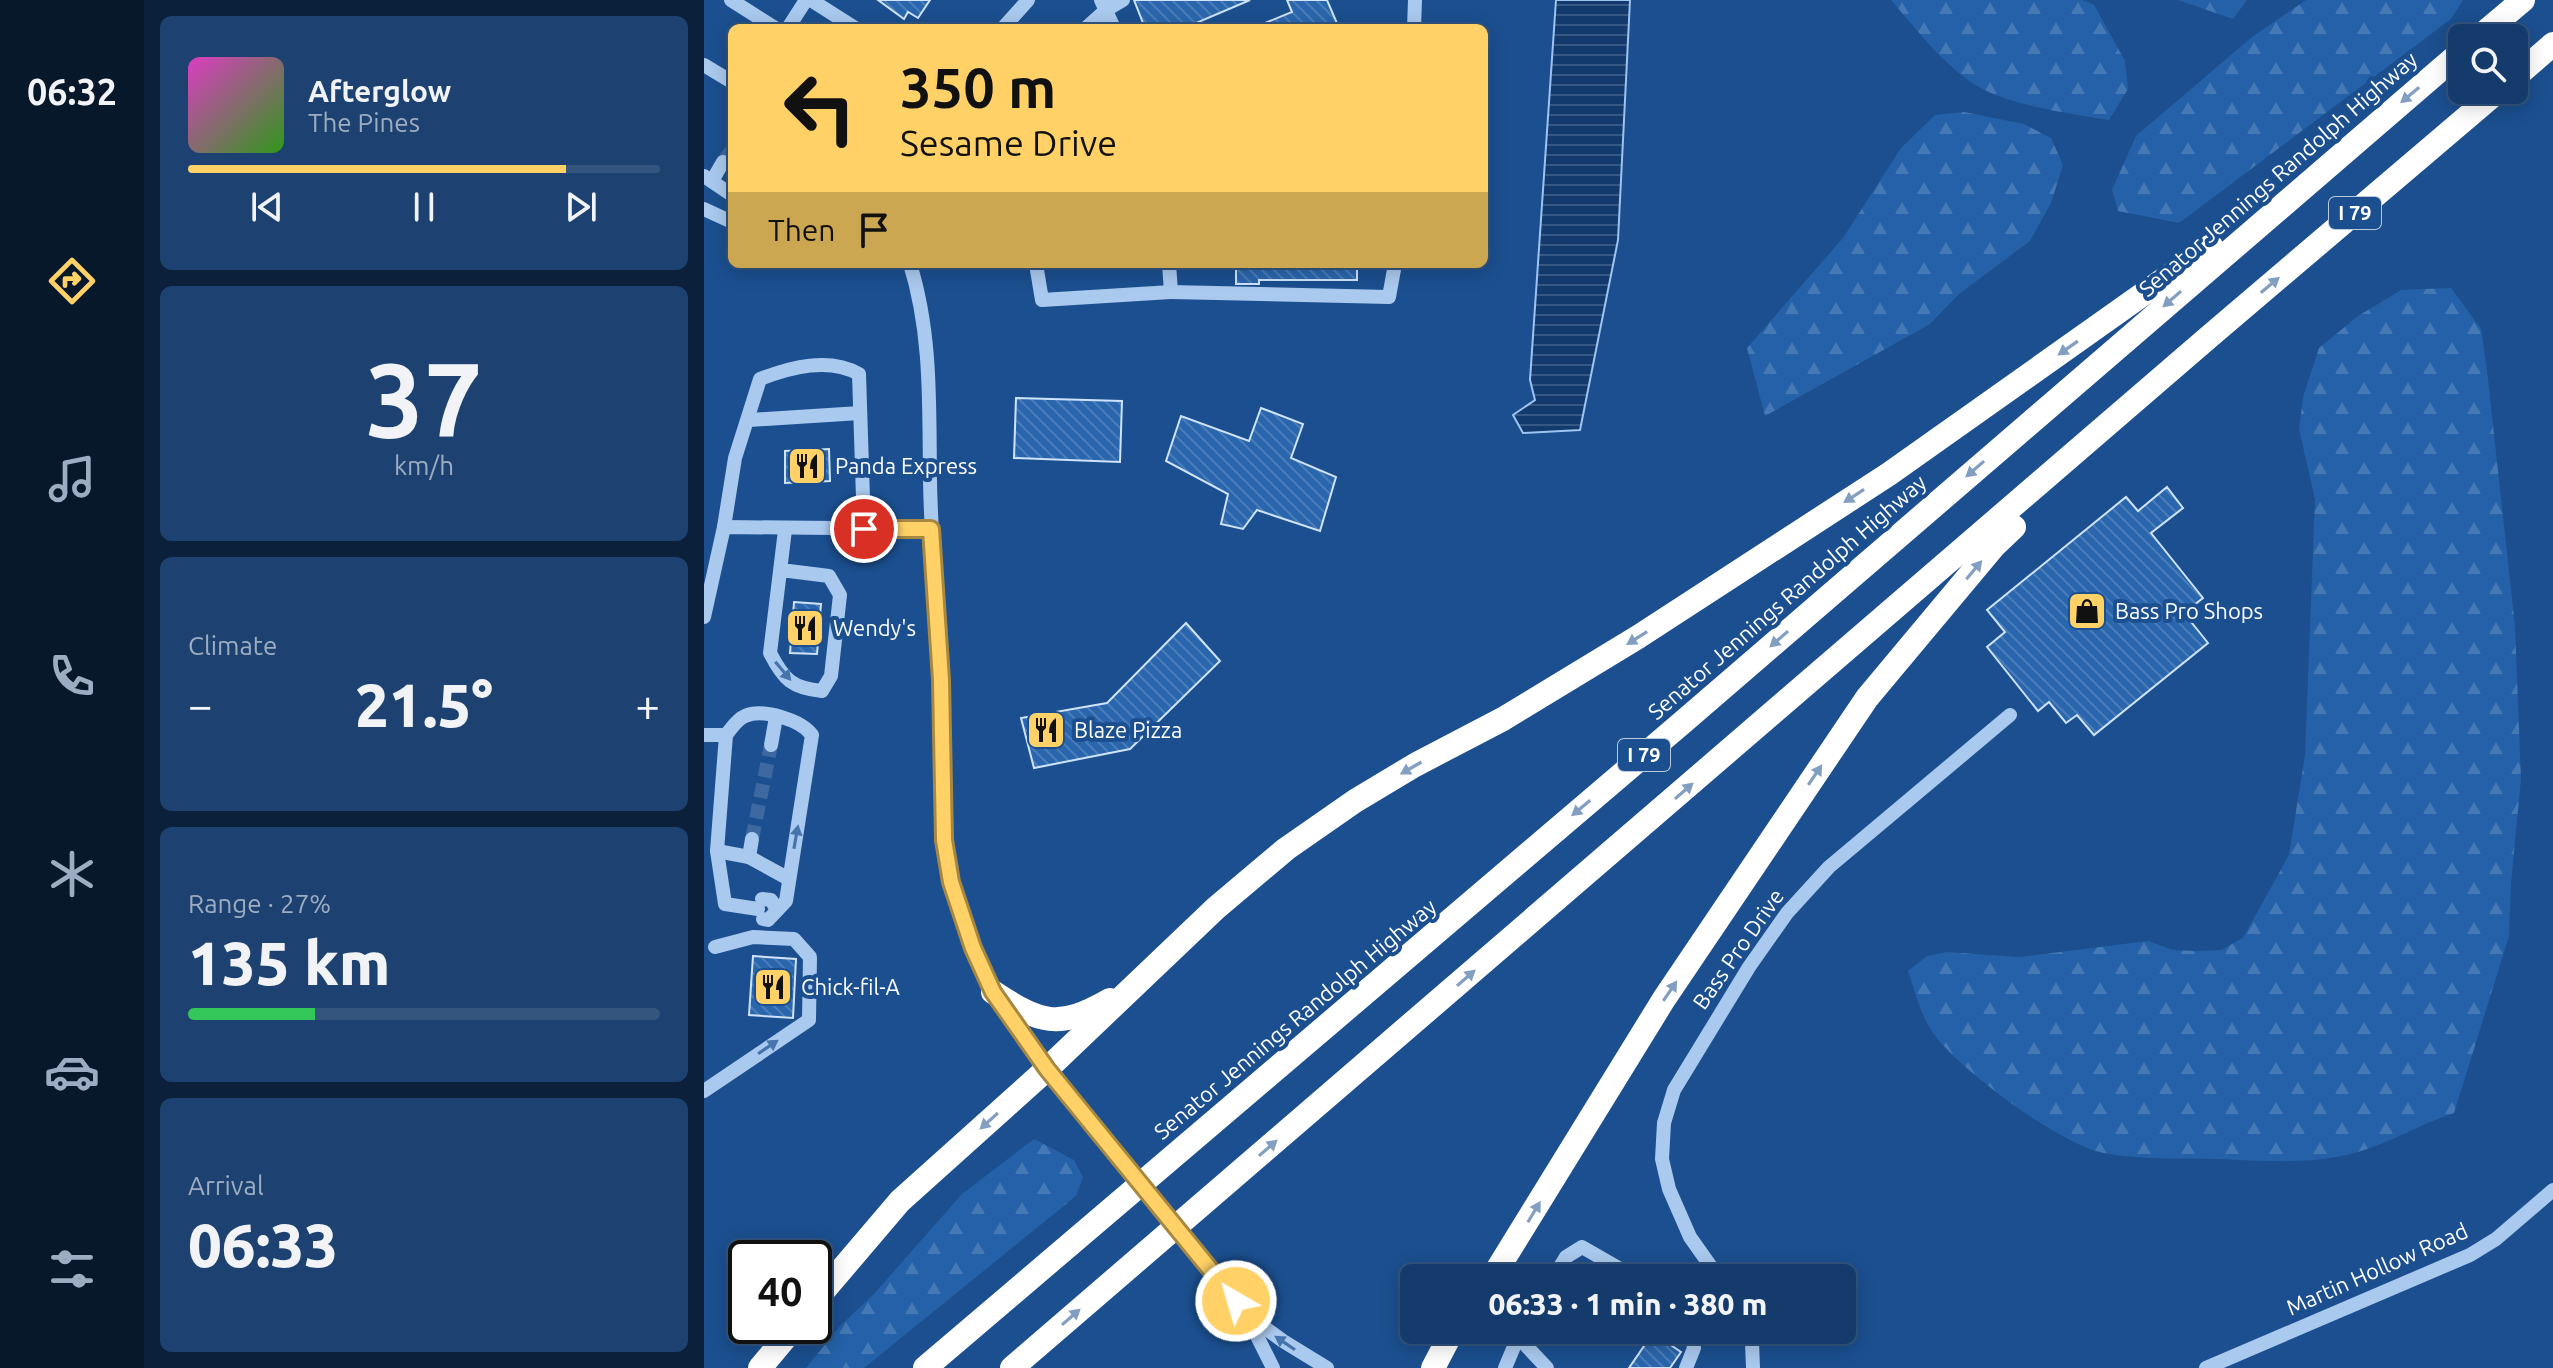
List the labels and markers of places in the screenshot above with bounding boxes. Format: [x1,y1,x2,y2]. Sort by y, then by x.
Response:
restaurant icon: Panda Express [786,445,828,487]
place label: Panda Express [835,453,977,478]
pin [830,495,898,563]
shop icon: Bass Pro Shops [2066,590,2108,632]
place label: Bass Pro Shops [2115,598,2263,623]
restaurant icon: Wendy's [784,607,826,649]
place label: Wendy's [833,615,916,640]
restaurant icon: Blaze Pizza [1025,709,1067,751]
place label: Blaze Pizza [1074,717,1182,742]
restaurant icon: Chick-fil-A [752,966,794,1008]
place label: Chick-fil-A [801,974,901,999]

